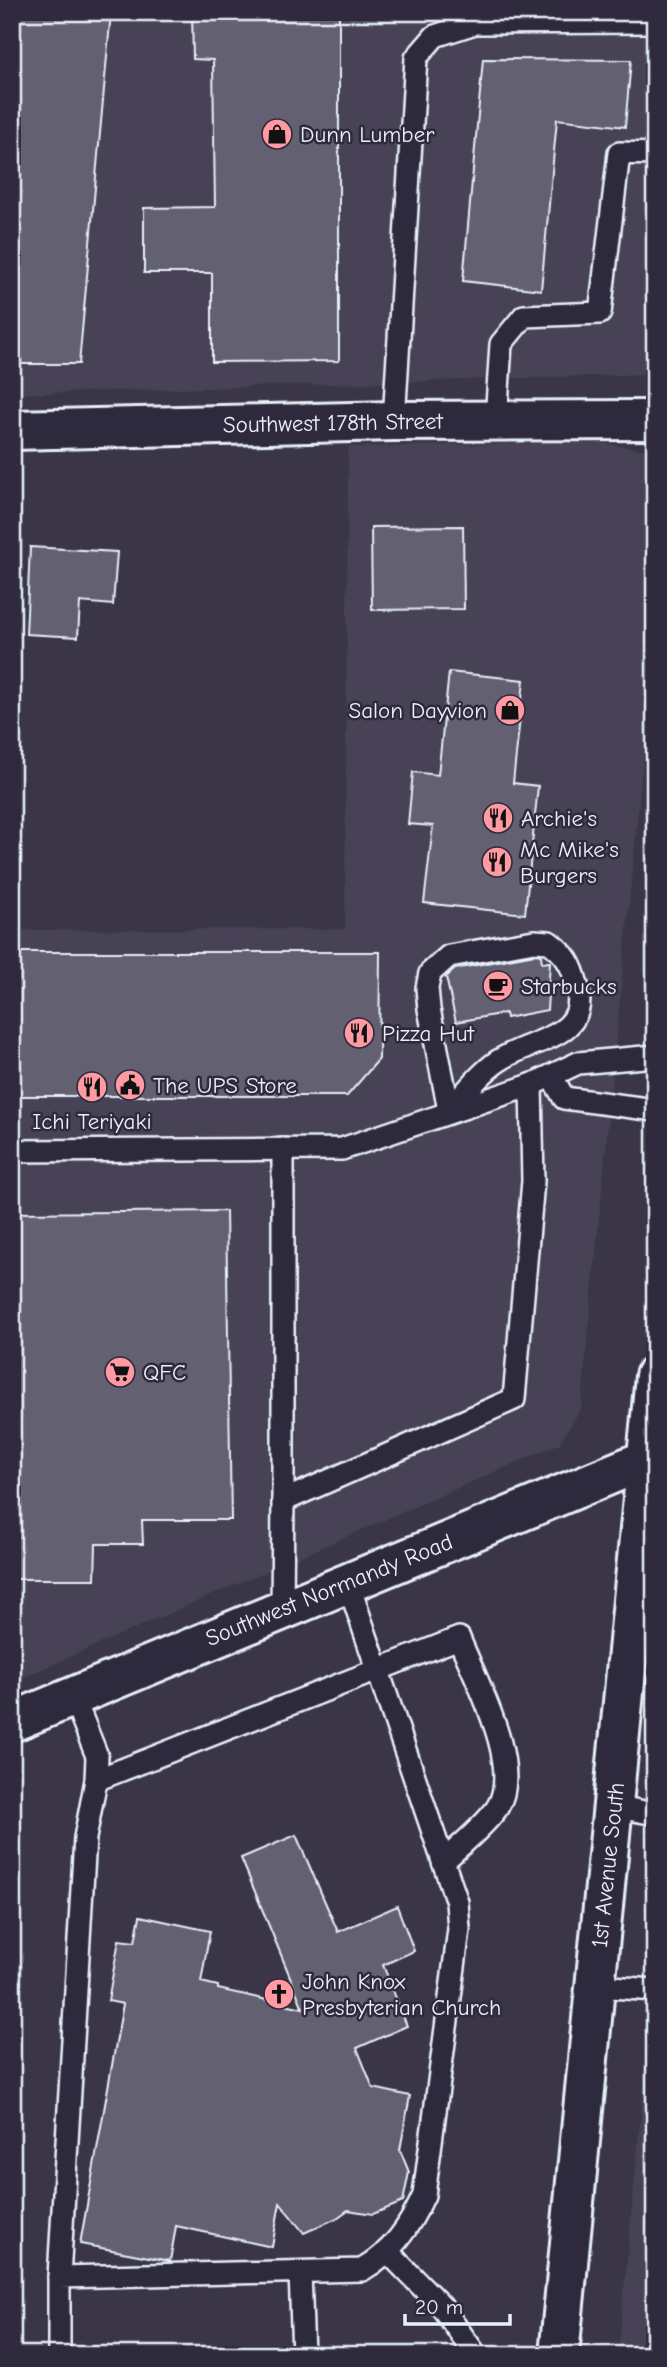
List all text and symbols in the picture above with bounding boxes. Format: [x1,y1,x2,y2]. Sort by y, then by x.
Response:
shop icon: Dunn Lumber [260,117,294,151]
place label: Dunn Lumber [300,121,435,148]
street label: Southwest 178th Street [223,408,445,438]
shop icon: Salon Dayvion [493,693,527,727]
place label: Salon Dayvion [348,697,487,724]
restaurant icon: Archie's [481,801,515,835]
place label: Archie's [521,805,597,832]
place label: Mc Mike's Burgers [520,836,619,889]
restaurant icon: Mc Mike's Burgers [480,845,514,879]
cafe icon: Starbucks [481,969,515,1003]
place label: Starbucks [521,973,616,1000]
restaurant icon: Pizza Hut [342,1016,376,1050]
place label: Pizza Hut [382,1020,475,1047]
public building icon: The UPS Store [113,1068,147,1102]
restaurant icon: Ichi Teriyaki [75,1070,109,1104]
place label: The UPS Store [153,1072,297,1099]
place label: Ichi Teriyaki [32,1108,152,1135]
supermarket icon: QFC [103,1355,137,1389]
place label: QFC [143,1359,186,1386]
street label: Southwest Normandy Road [202,1528,456,1652]
street label: 1st Avenue South [586,1781,630,1949]
place label: John Knox Presbyterian Church [302,1968,501,2021]
church icon: John Knox Presbyterian Church [262,1977,296,2011]
scale bar [405,2283,510,2327]
text: 20 m [415,2295,463,2319]

